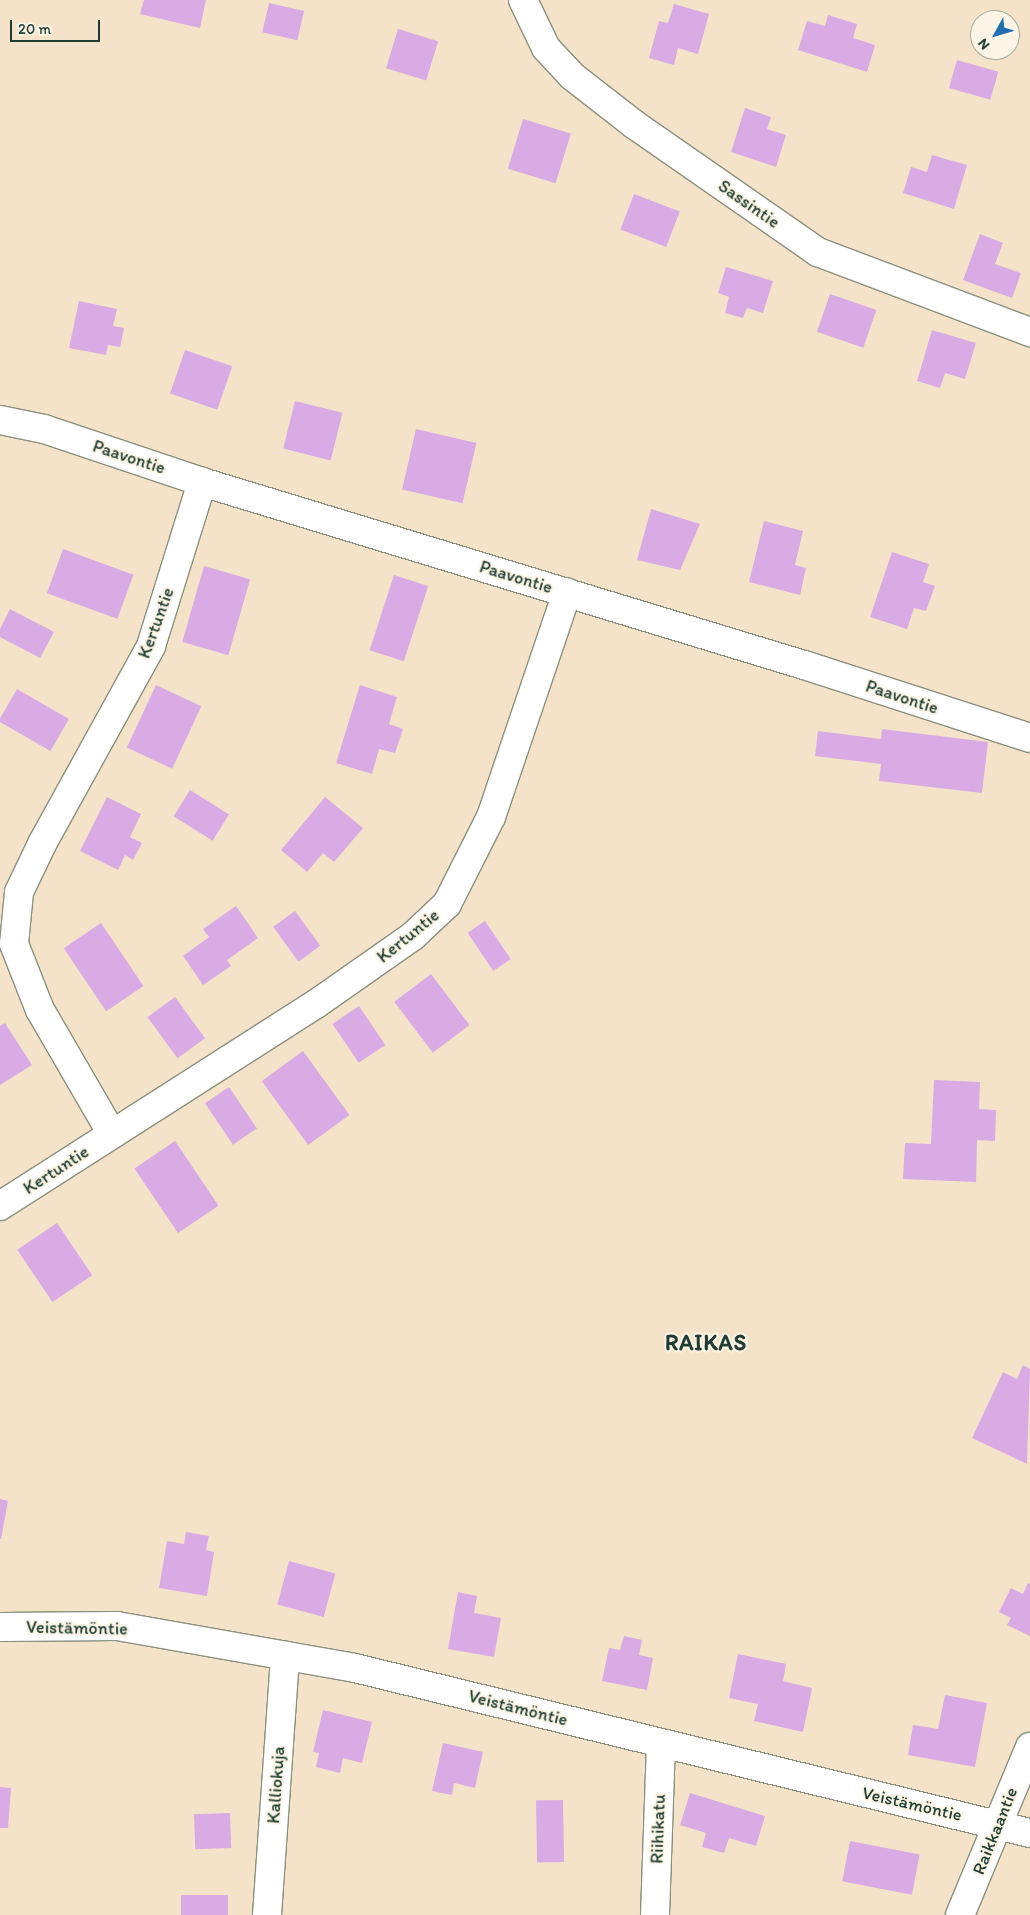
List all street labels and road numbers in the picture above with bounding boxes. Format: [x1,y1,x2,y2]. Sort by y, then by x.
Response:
street label: Sassintie [714,175,784,233]
street label: Paavontie [90,435,168,479]
street label: Paavontie [477,556,555,598]
street label: Kertuntie [133,585,179,661]
street label: Paavontie [863,675,941,719]
street label: Kertuntie [373,904,443,968]
street label: Kertuntie [19,1141,93,1199]
street label: Veistämöntie [26,1616,128,1640]
street label: Veistämöntie [466,1685,570,1731]
street label: Kalliokuja [263,1746,289,1824]
street label: Veistämöntie [860,1782,964,1826]
street label: Raikkaantie [968,1784,1022,1878]
street label: Riihikatu [646,1794,670,1864]

